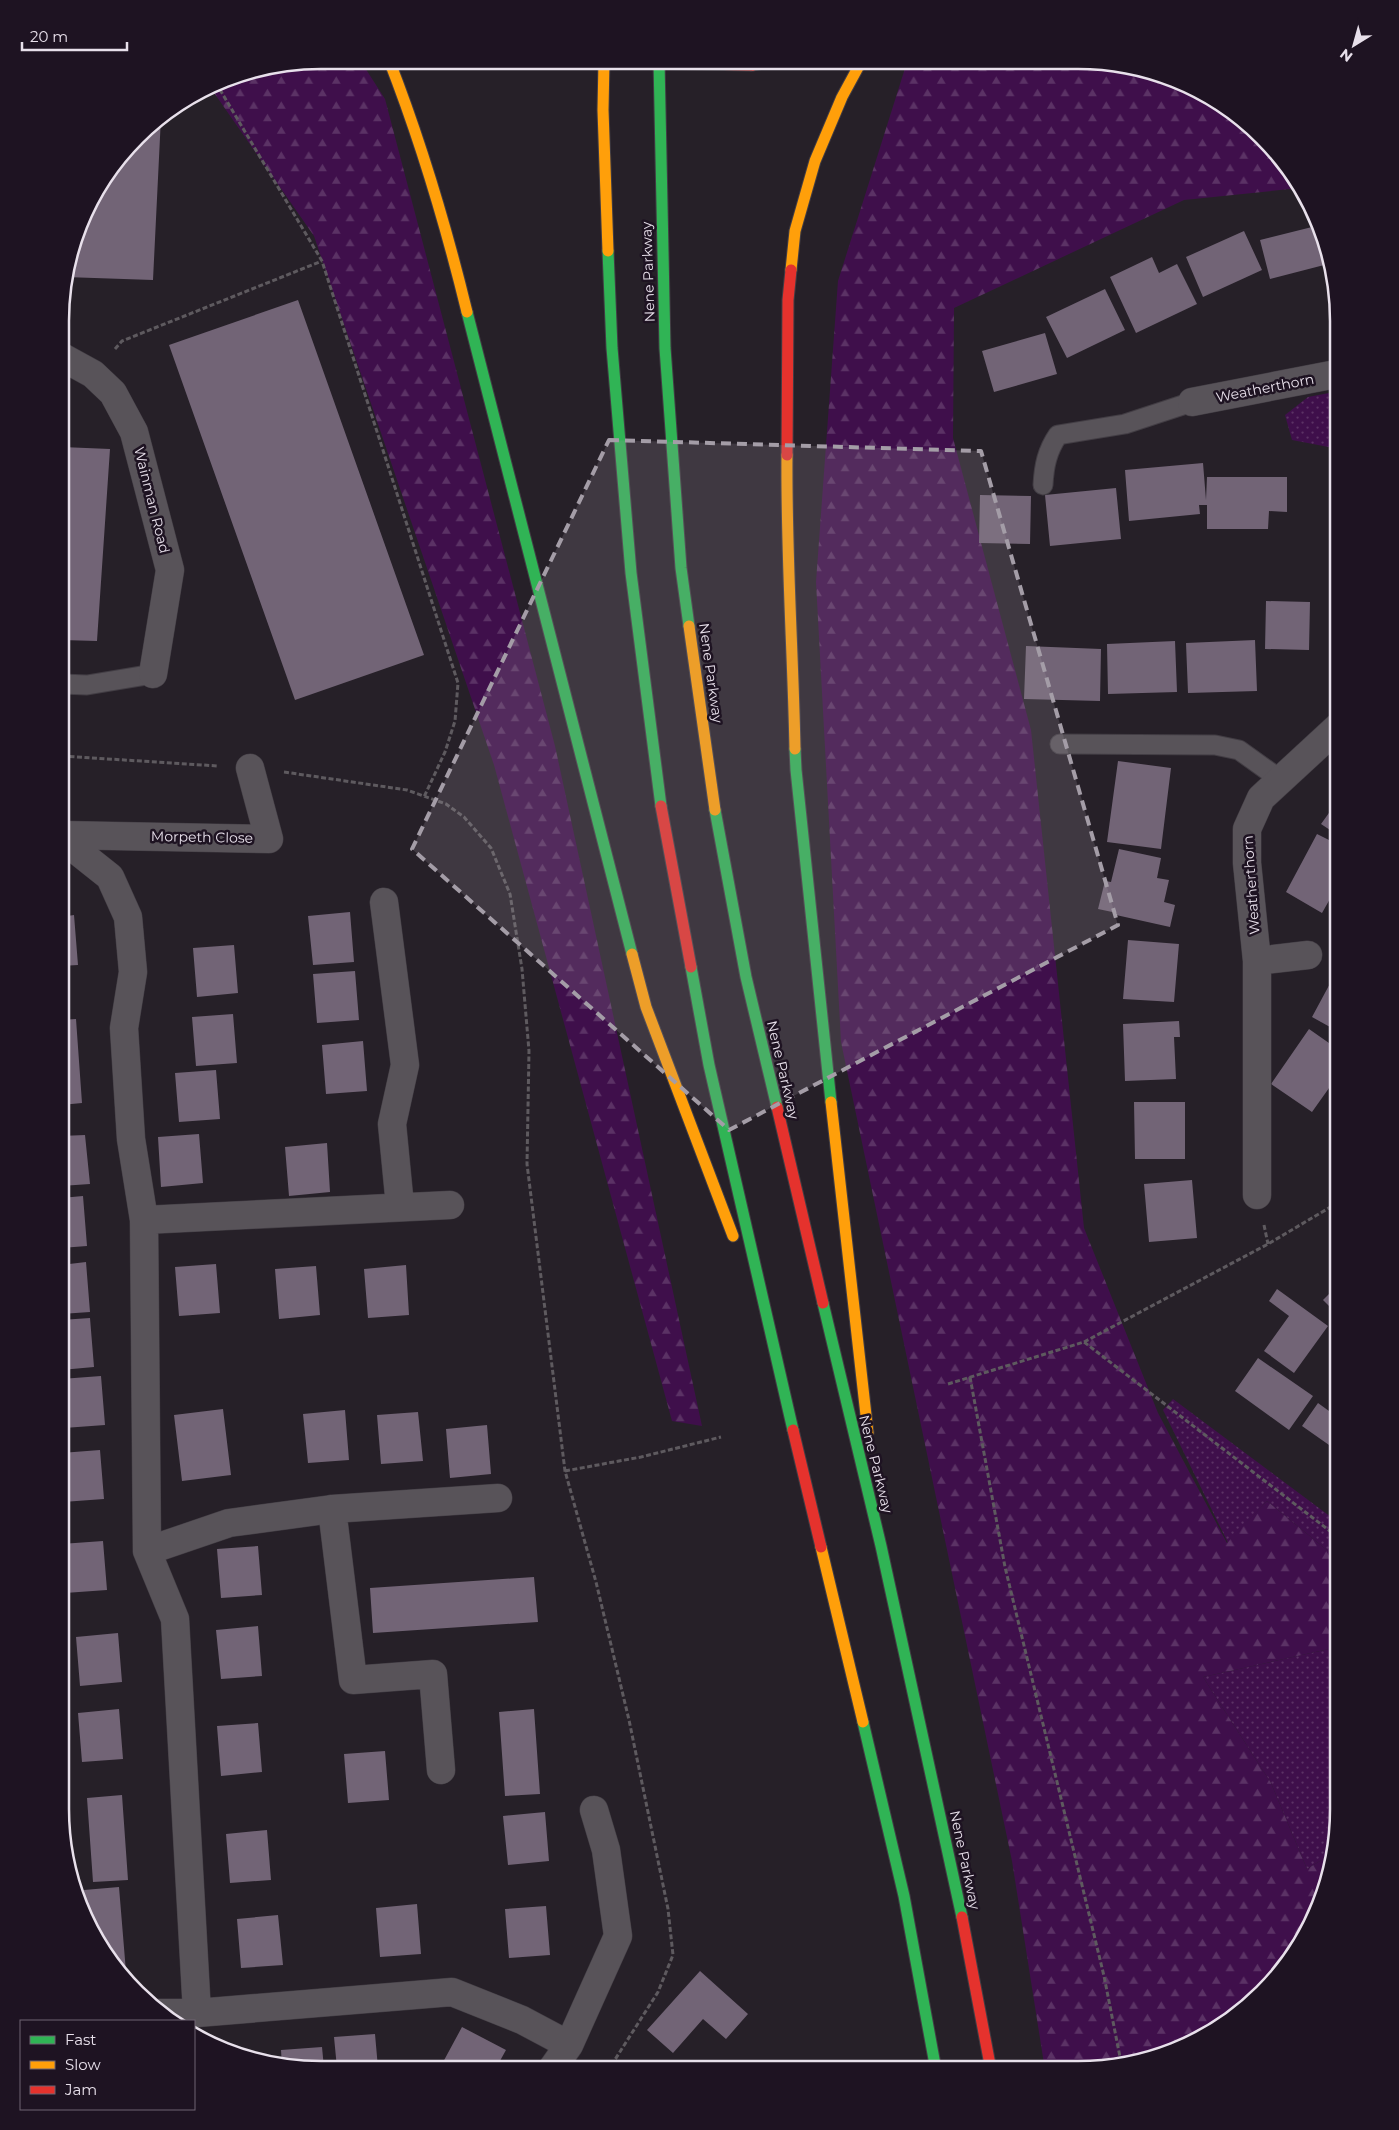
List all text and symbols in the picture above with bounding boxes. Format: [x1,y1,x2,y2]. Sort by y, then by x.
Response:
scale bar [22,20,128,52]
north arrow [1329,20,1379,70]
text: 20 m [30,27,68,46]
text: N [1336,45,1356,66]
street label: Nene Parkway [637,221,659,323]
street label: Weatherthorn [1214,370,1316,406]
street label: Wainman Road [130,445,174,555]
street label: Nene Parkway [695,622,727,724]
street label: Morpeth Close [151,827,253,847]
street label: Weatherthorn [1239,835,1263,935]
street label: Nene Parkway [763,1019,803,1121]
street label: Nene Parkway [855,1413,897,1515]
street label: Nene Parkway [946,1809,984,1911]
legend [20,2020,195,2110]
text: Fast [65,2030,96,2049]
text: Slow [65,2055,101,2074]
text: Jam [64,2080,97,2099]

